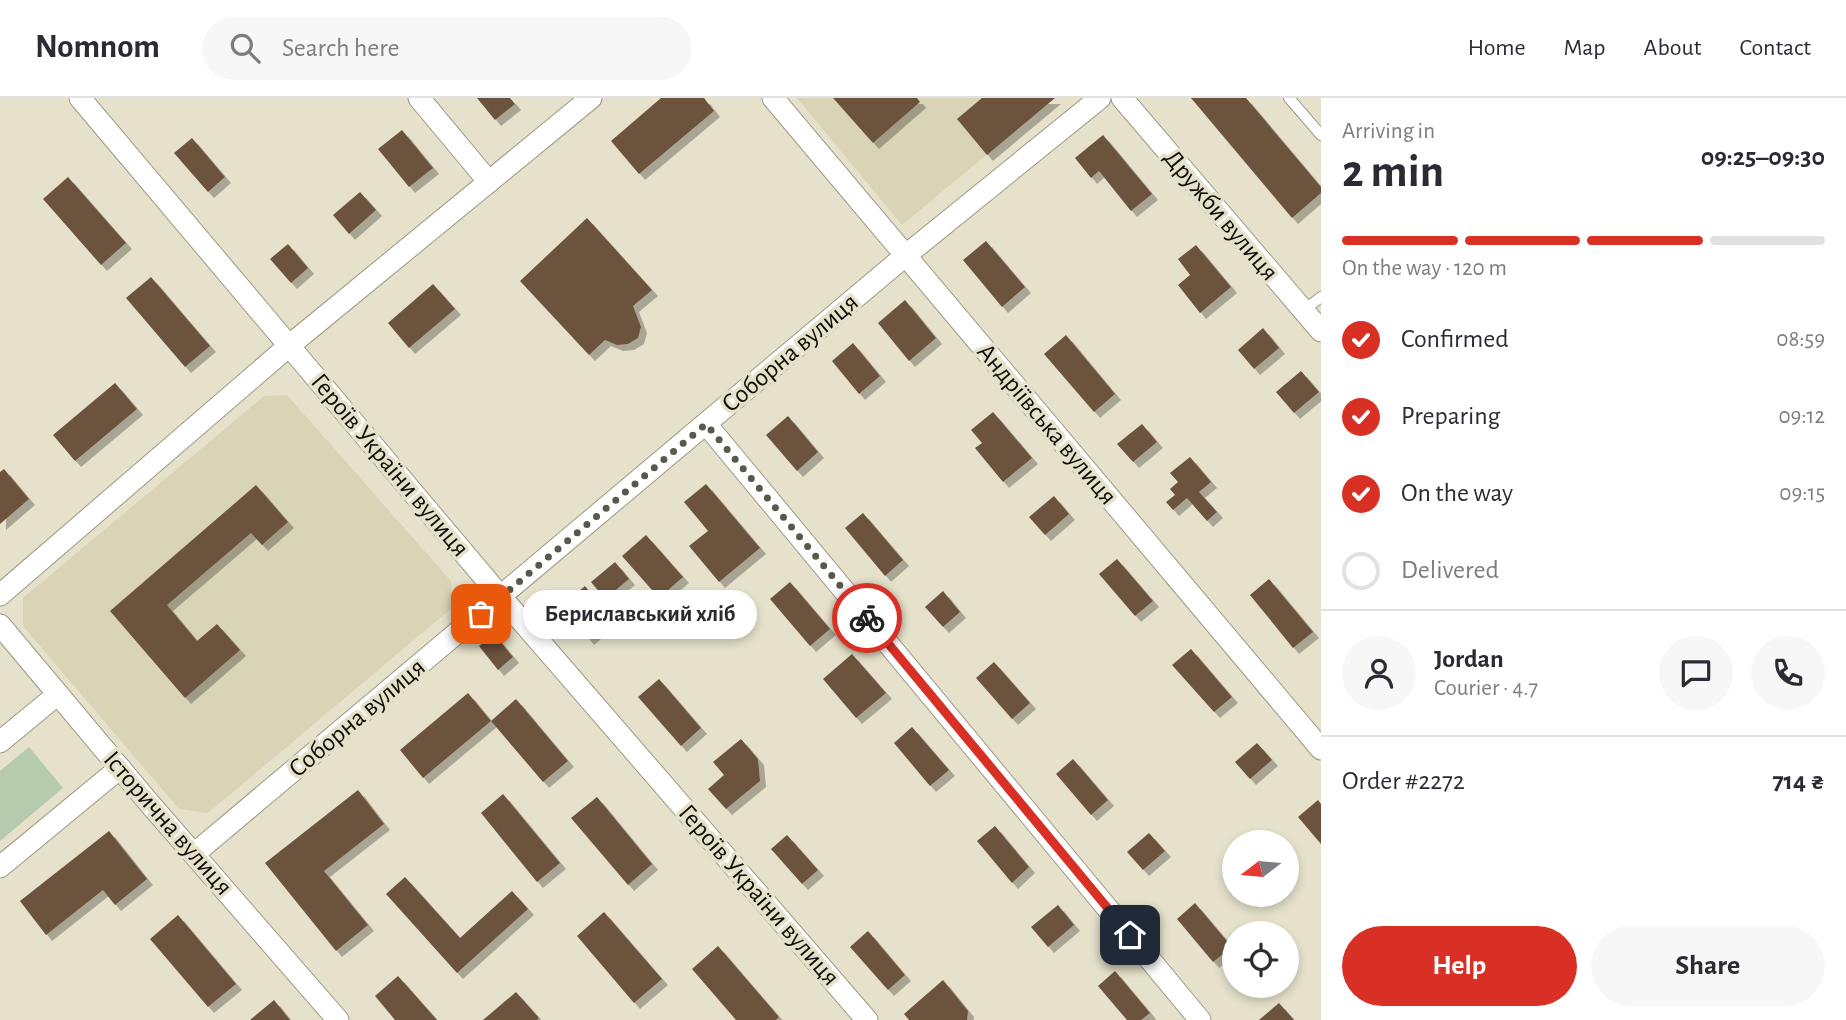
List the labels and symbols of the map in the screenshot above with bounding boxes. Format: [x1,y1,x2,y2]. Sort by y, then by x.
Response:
street label: Дружби вулиця [1159,144,1283,286]
street label: Соборна вулиця [717,289,863,417]
street label: Андріївська вулиця [972,338,1122,510]
street label: Героїв України вулиця [306,368,474,562]
courier [832,583,902,653]
pin [451,584,511,644]
callout: Бериславський хліб [523,589,758,638]
street label: Соборна вулиця [284,654,430,782]
street label: Історична вулиця [99,746,237,900]
street label: Героїв України вулиця [674,800,844,990]
north arrow [1222,830,1298,906]
pin [1100,905,1160,965]

